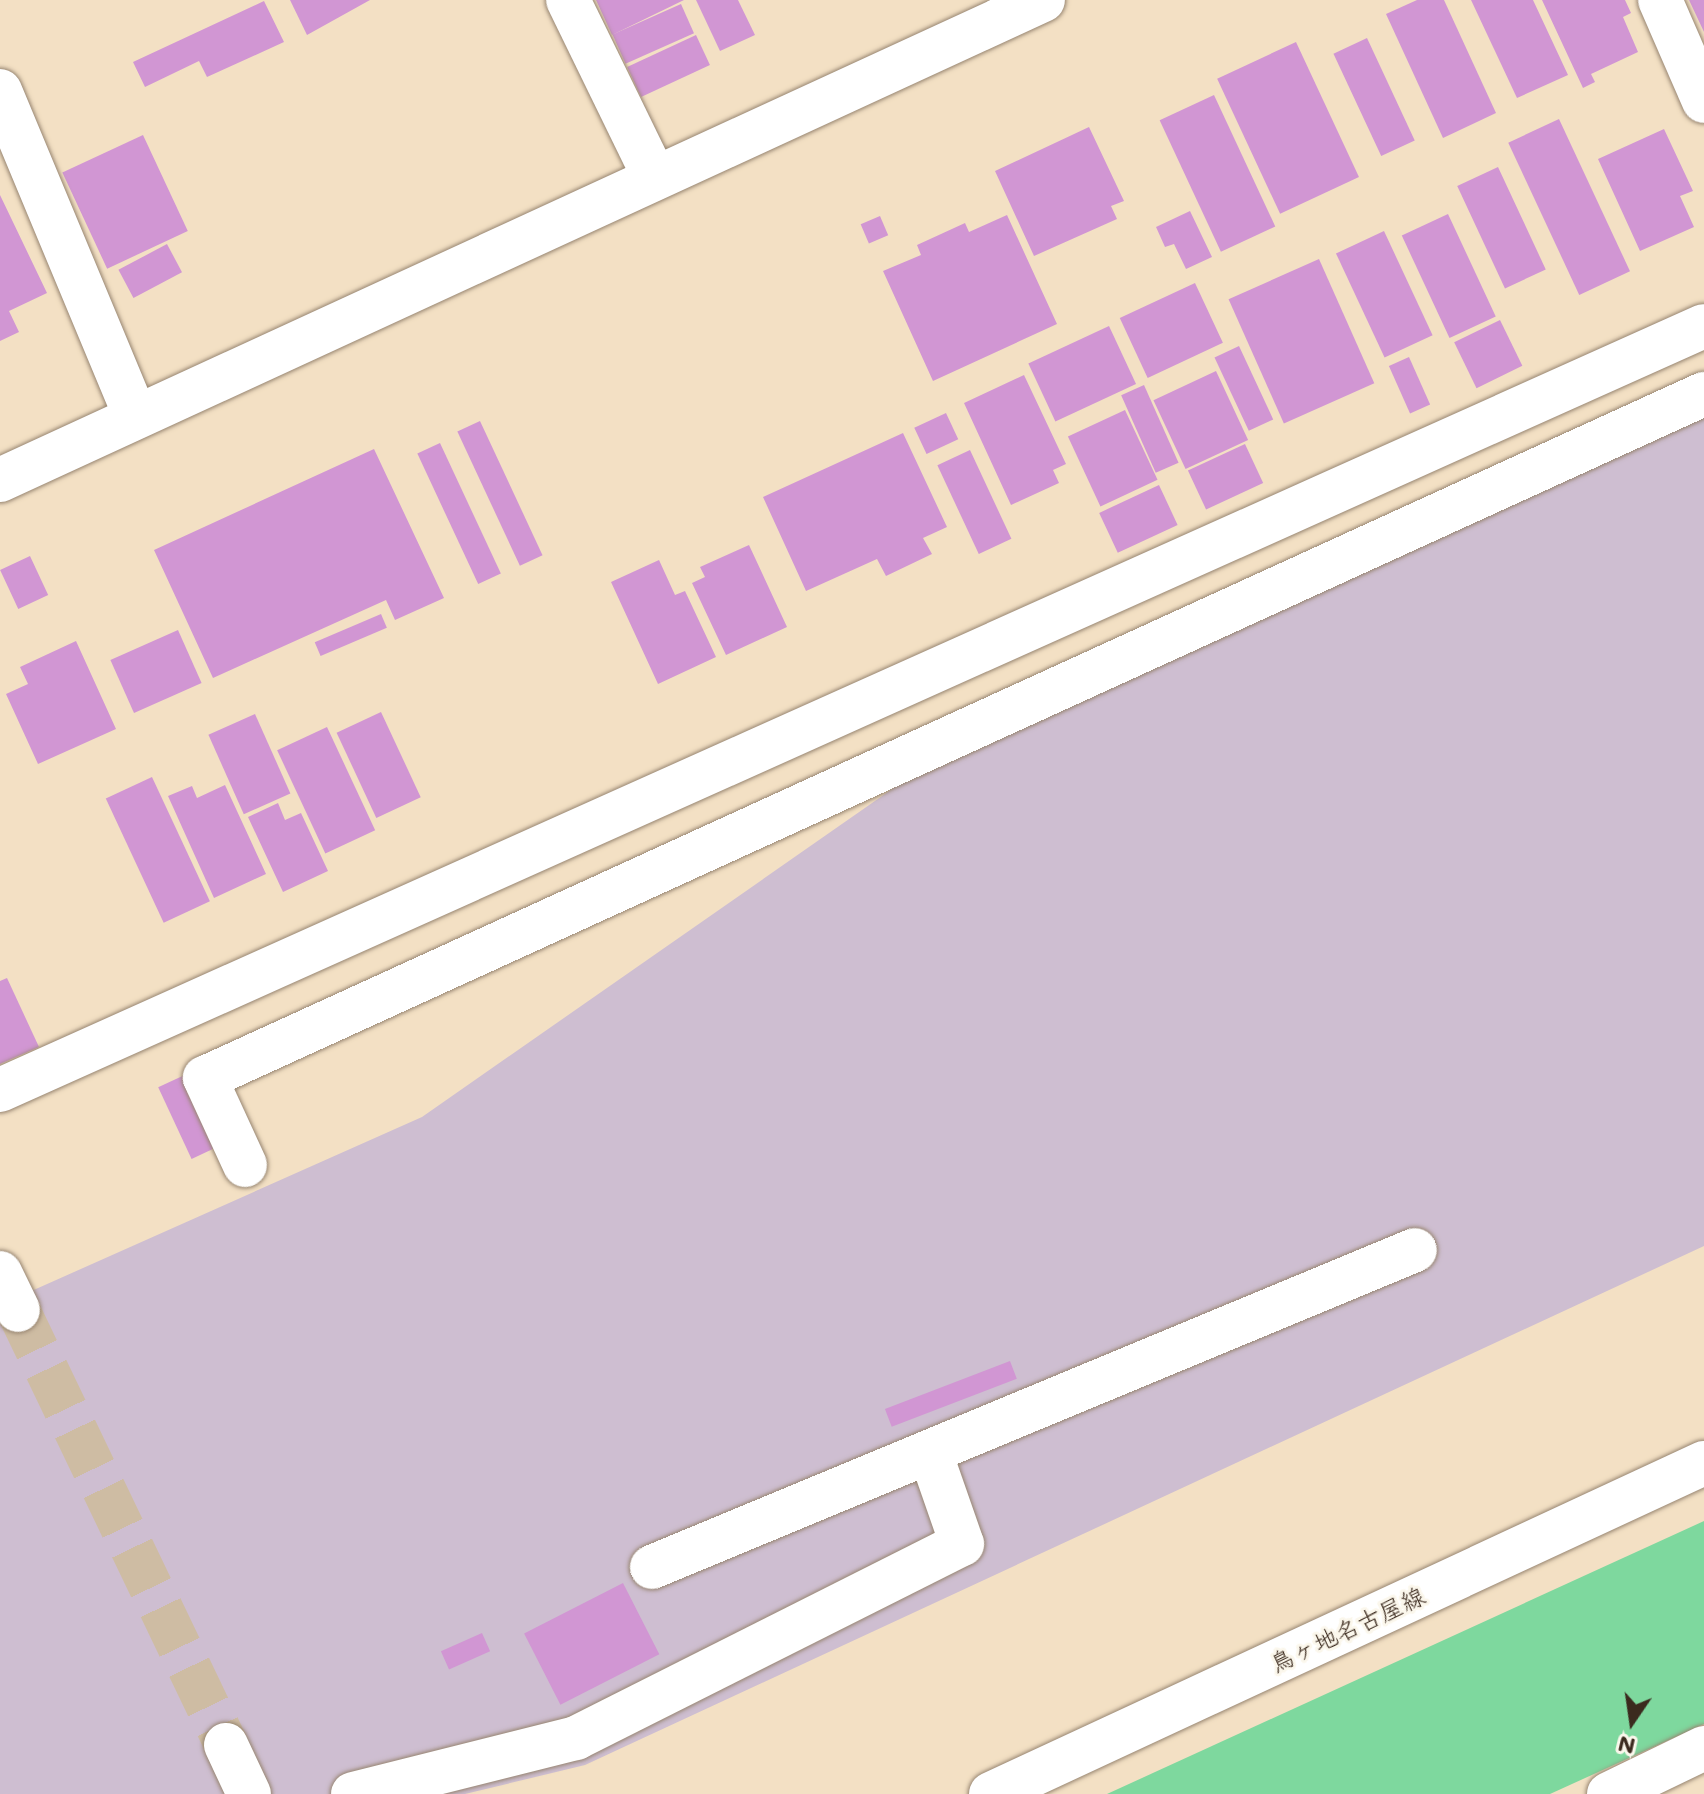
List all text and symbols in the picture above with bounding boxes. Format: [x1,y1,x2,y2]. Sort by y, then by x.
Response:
street label: 鳥ヶ地名古屋線 [1265,1580,1429,1678]
north arrow [1592,1682,1672,1762]
text: N [1615,1730,1638,1762]

